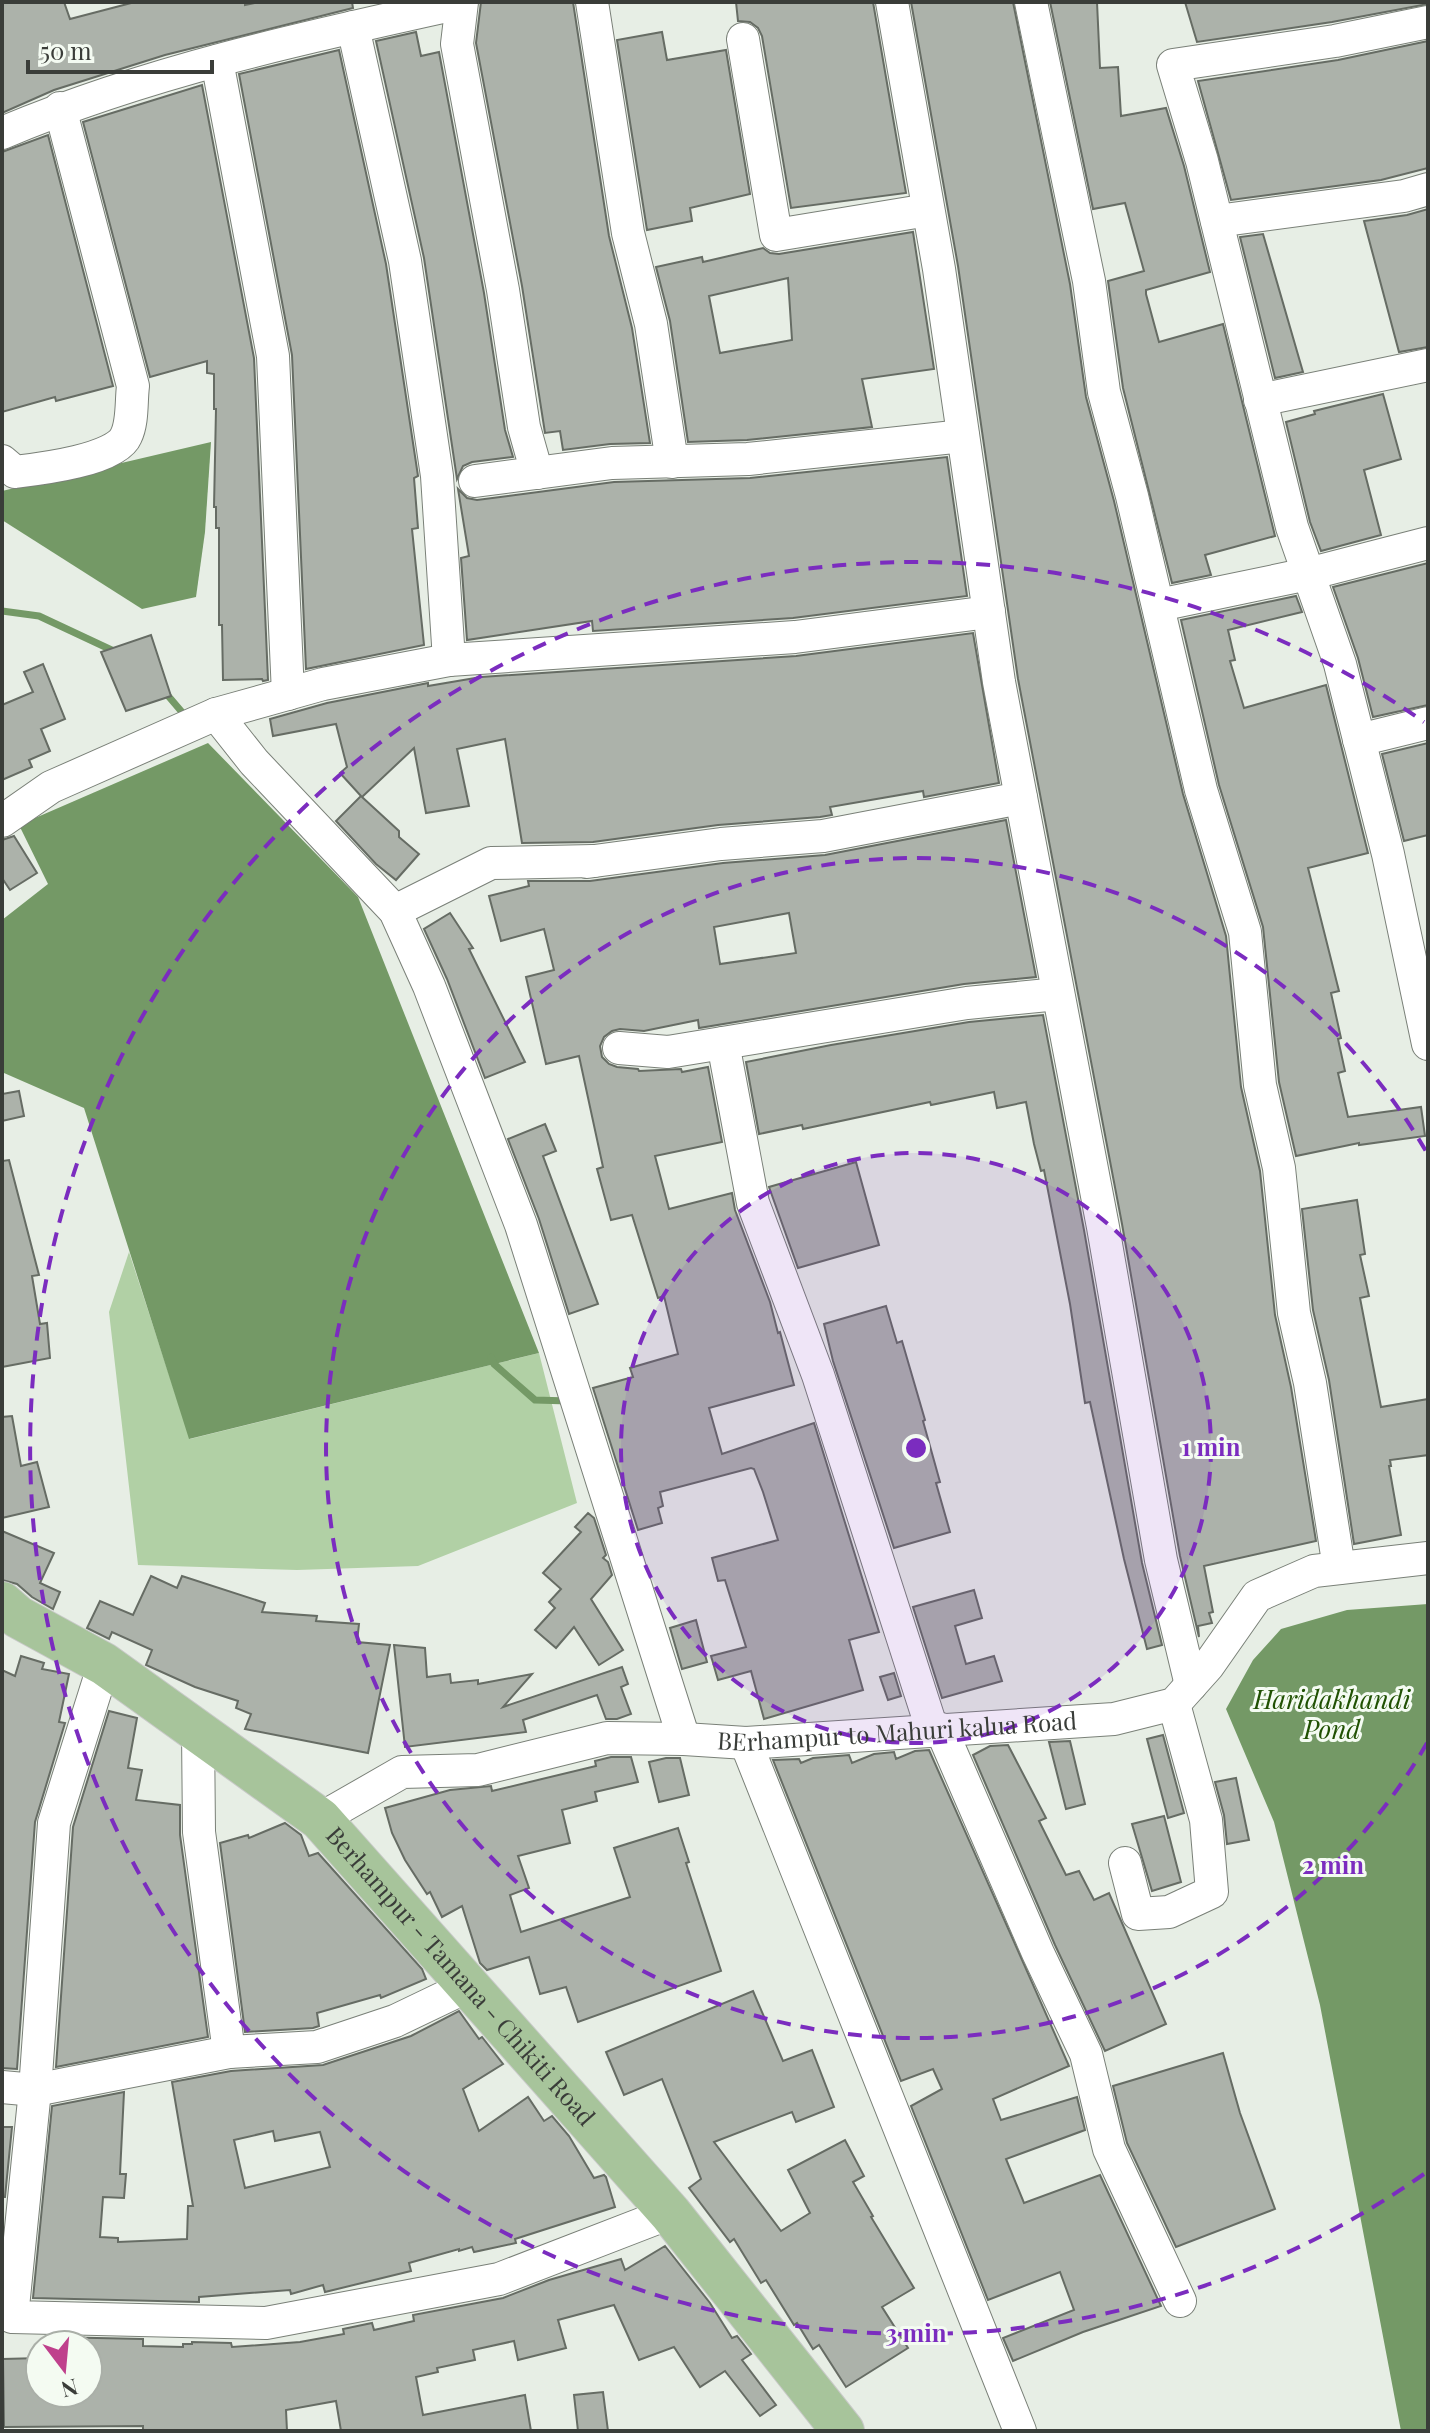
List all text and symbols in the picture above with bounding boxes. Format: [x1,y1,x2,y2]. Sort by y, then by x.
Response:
scale bar [28,24,212,74]
text: 50 m [40,34,92,66]
text: 1 min [1182,1430,1241,1462]
centre of rings [902,1434,930,1462]
water label: Haridakhandi Pond [1252,1681,1412,1746]
street label: BErhampur to Mahuri kalua Road [716,1703,1078,1757]
street label: Berhampur - Tamana - Chikiti Road [320,1819,603,2132]
text: 2 min [1302,1848,1364,1880]
text: 3 min [885,2316,947,2348]
north arrow [24,2329,104,2409]
text: N [58,2373,82,2406]

